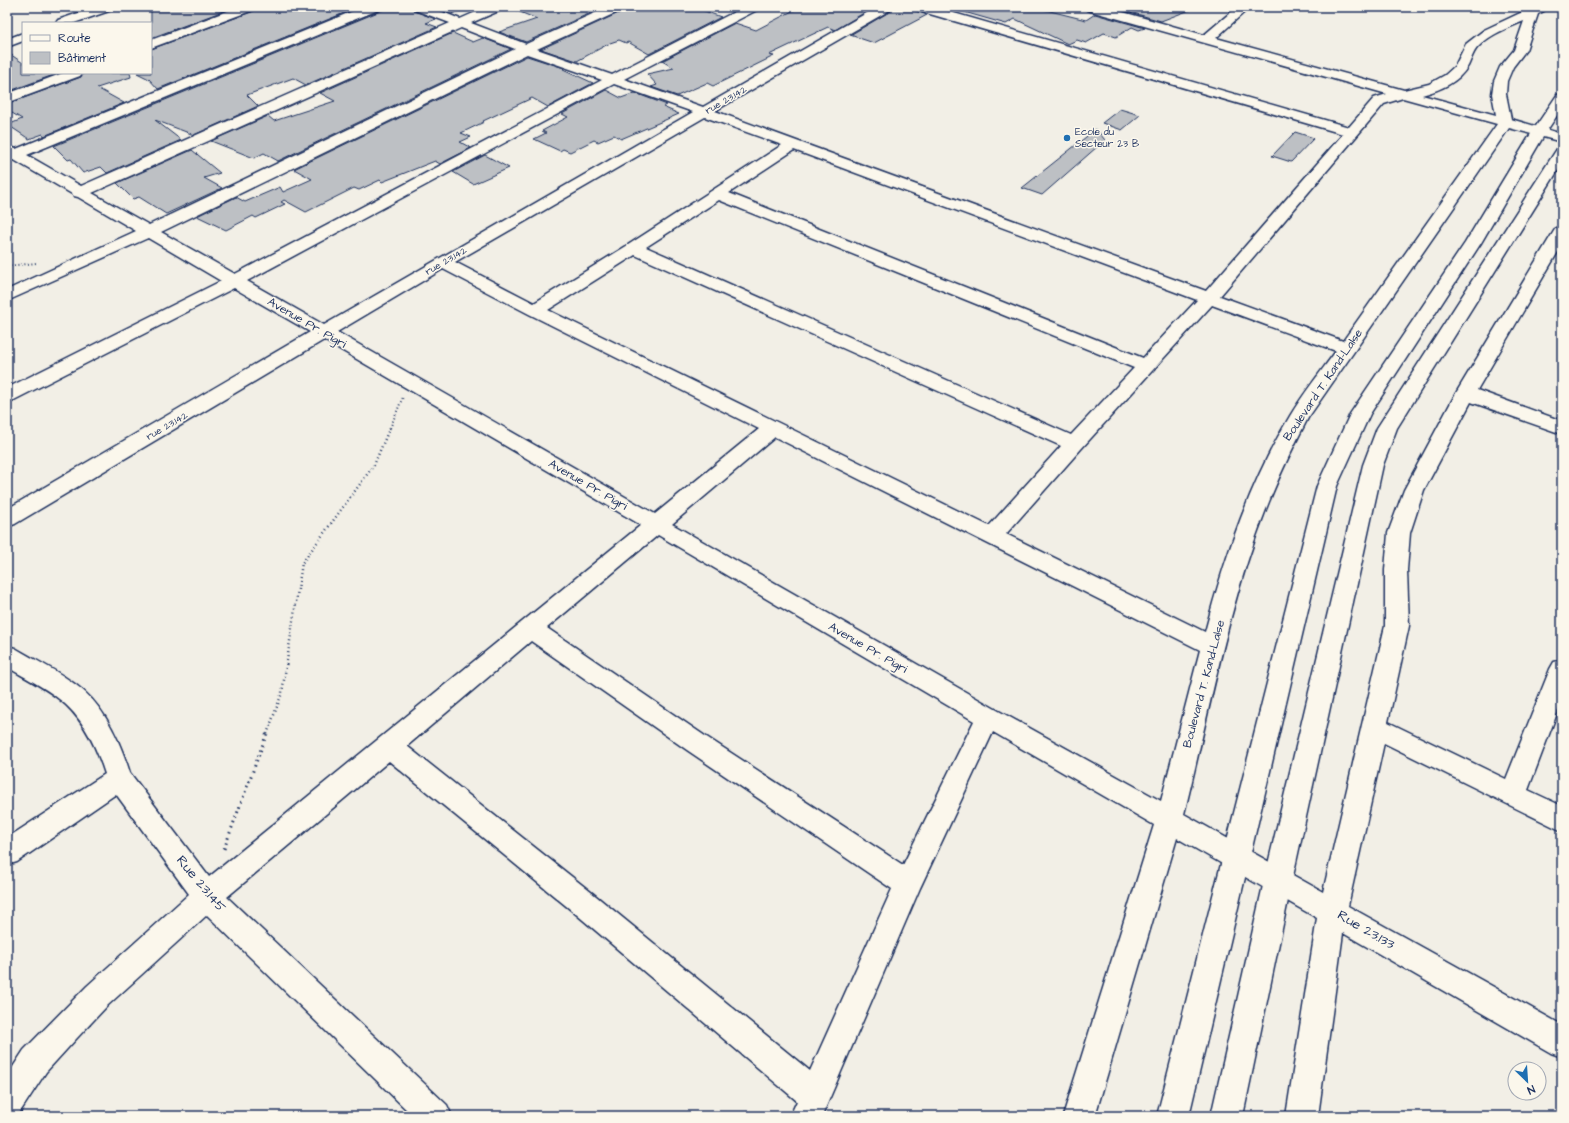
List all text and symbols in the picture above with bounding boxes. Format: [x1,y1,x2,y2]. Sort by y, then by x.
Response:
legend [22,22,152,74]
text: Route [58,30,91,47]
text: Bâtiment [58,50,106,67]
street label: rue 23.142 [703,82,750,118]
place label: Ecole du Secteur 23 B [1075,125,1139,151]
marker: Ecole du Secteur 23 B [1062,133,1072,143]
street label: rue 23.142 [423,243,470,279]
street label: Avenue Pr. Pigri [264,293,350,353]
street label: Boulevard T. Kand-Lalse [1279,325,1367,444]
street label: rue 23.142 [144,408,191,444]
street label: Avenue Pr. Pigri [545,455,631,515]
street label: Avenue Pr. Pigri [825,618,911,678]
street label: Boulevard T. Kand-Lalse [1179,618,1229,750]
street label: Rue 23.145 [171,851,231,917]
street label: Rue 23.133 [1334,905,1398,955]
north arrow [1507,1061,1547,1101]
text: N [1525,1081,1537,1098]

